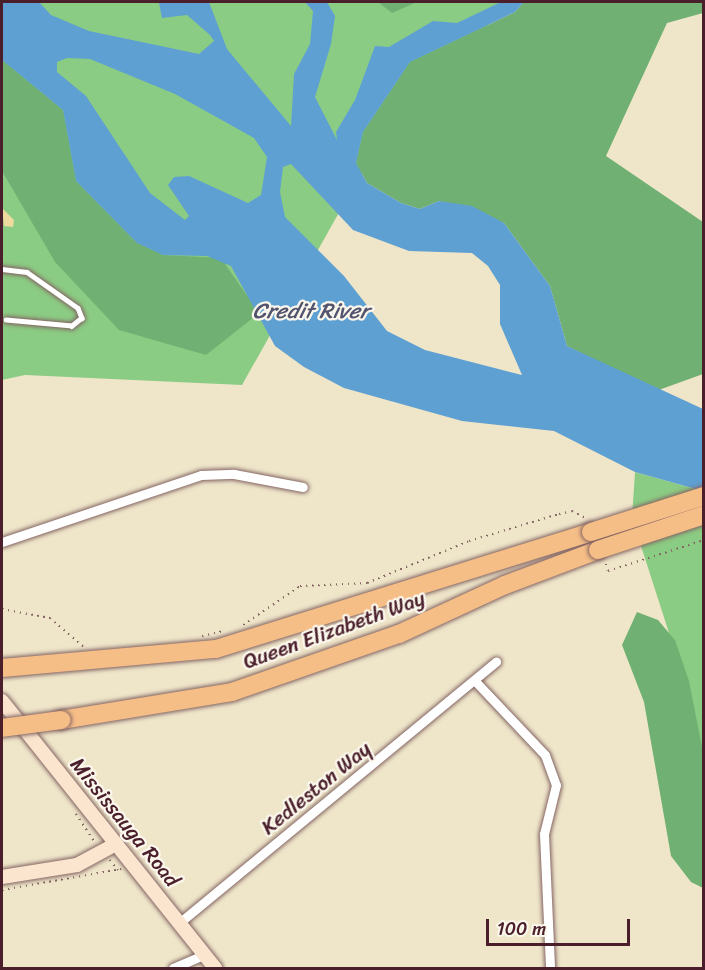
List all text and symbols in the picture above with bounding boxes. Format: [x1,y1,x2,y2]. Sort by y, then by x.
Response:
water label: Credit River [253,298,369,324]
street label: Queen Elizabeth Way [240,585,428,675]
street label: Kedleston Way [256,736,376,840]
street label: Mississauga Road [65,752,185,892]
scale bar [489,907,633,945]
text: 100 m [497,913,546,945]

